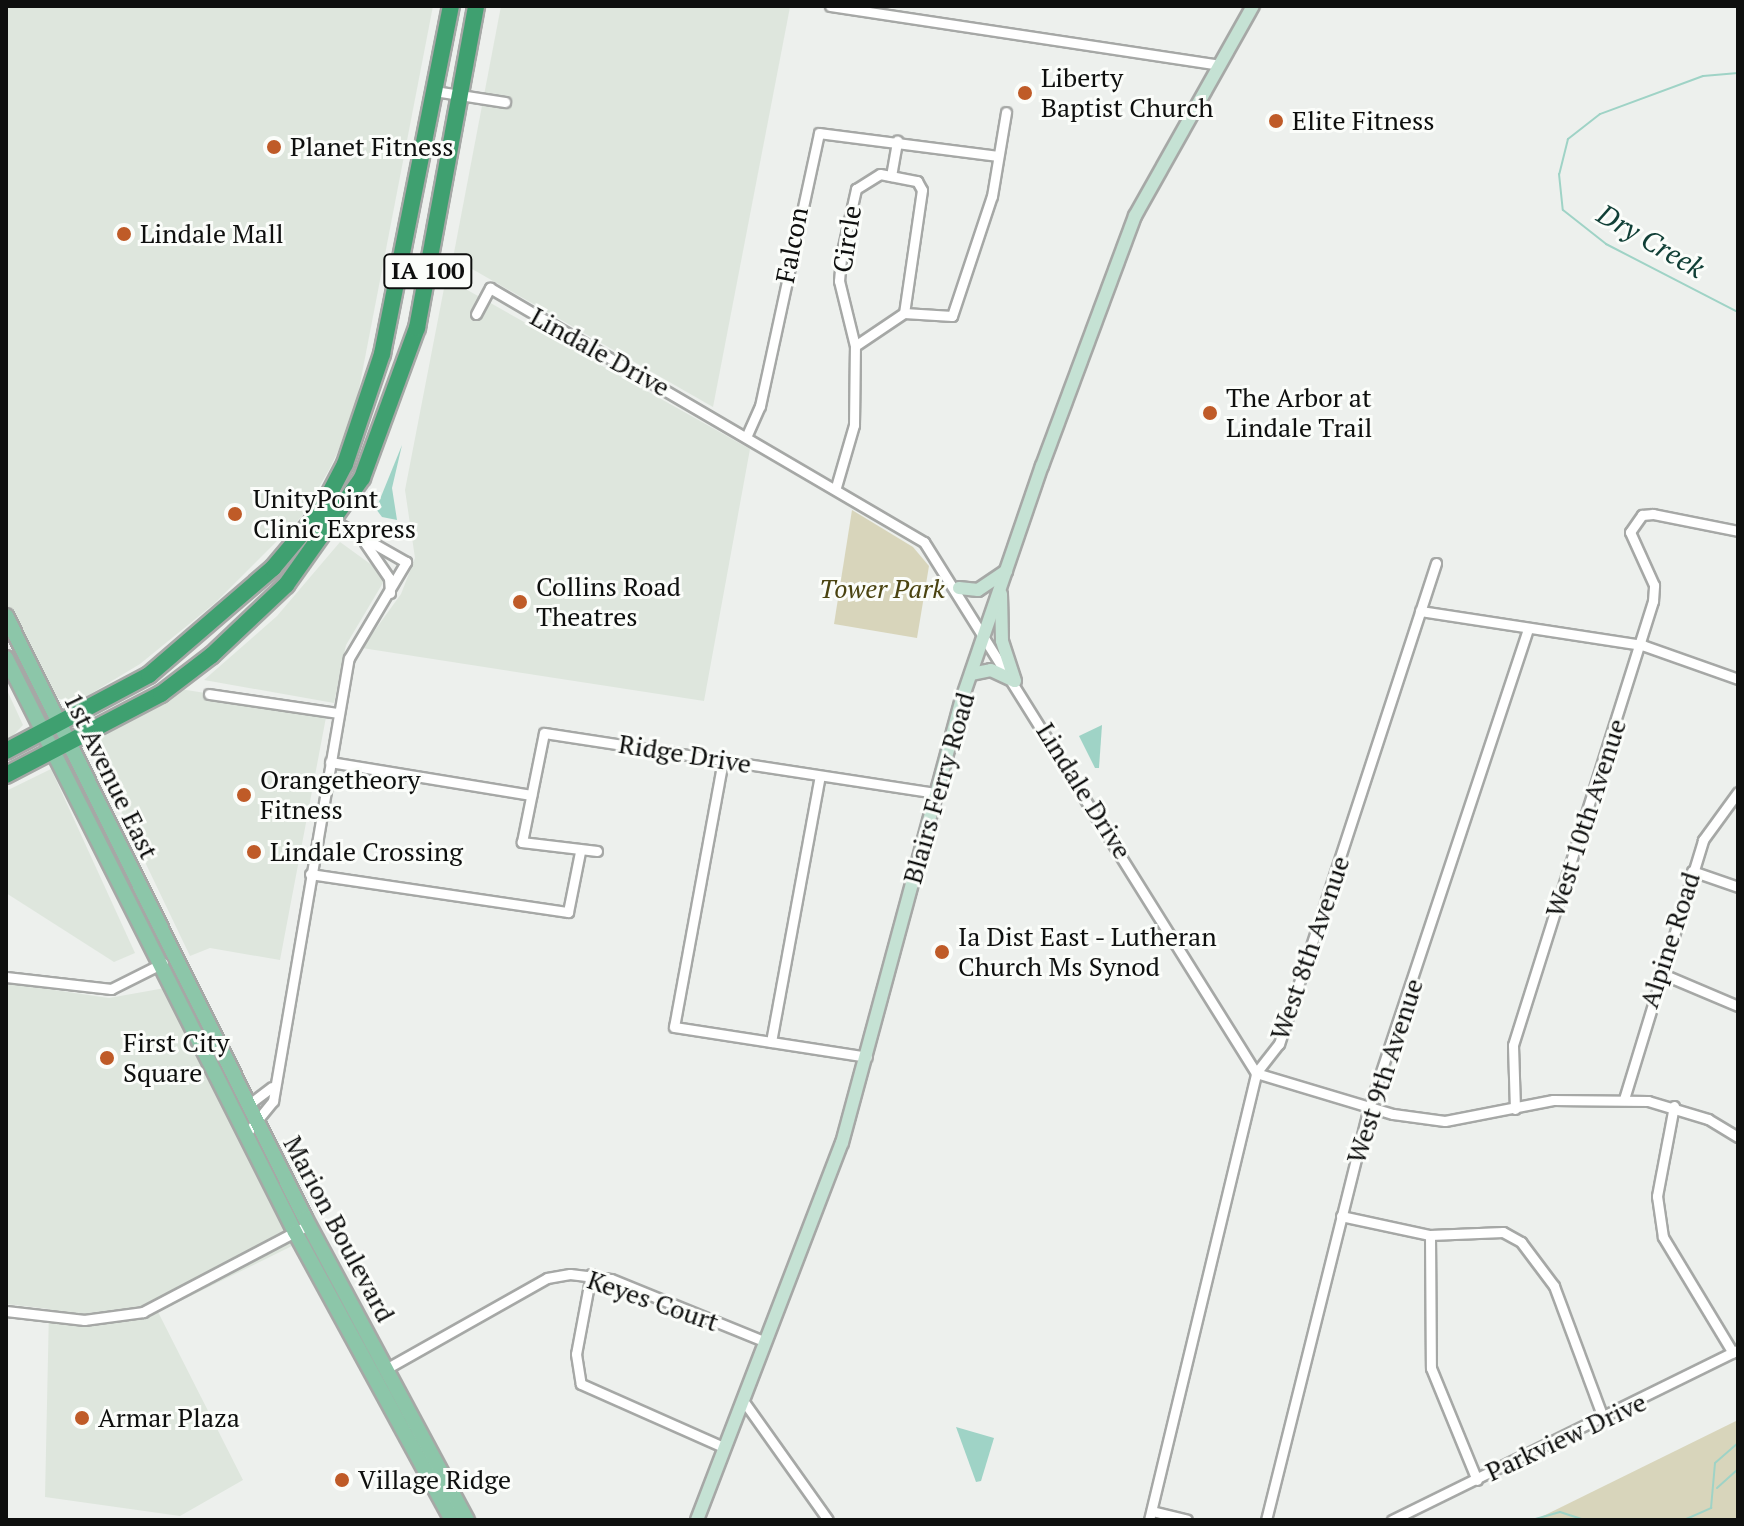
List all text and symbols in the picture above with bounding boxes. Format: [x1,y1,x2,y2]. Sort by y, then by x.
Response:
place label: Liberty Baptist Church [1041,62,1214,124]
marker: Liberty Baptist Church [1016,84,1034,102]
place label: Elite Fitness [1292,105,1434,137]
marker: Elite Fitness [1267,112,1285,130]
place label: Planet Fitness [290,131,454,163]
marker: Planet Fitness [265,138,283,156]
water label: Dry Creek [1592,197,1710,285]
street label: Circle [826,203,868,275]
street label: Falcon [769,204,815,286]
place label: Lindale Mall [140,218,284,250]
marker: Lindale Mall [115,225,133,243]
road number: IA 100 [382,251,474,291]
street label: Lindale Drive [525,301,675,403]
place label: The Arbor at Lindale Trail [1226,382,1372,444]
marker: The Arbor at Lindale Trail [1201,404,1219,422]
place label: UnityPoint Clinic Express [253,483,416,544]
marker: UnityPoint Clinic Express [224,503,246,525]
place label: Collins Road Theatres [536,571,681,632]
park label: Tower Park [819,573,945,605]
marker: Collins Road Theatres [511,593,529,611]
street label: 1st Avenue East [57,688,165,864]
street label: Blairs Ferry Road [897,689,981,887]
street label: West 10th Avenue [1539,715,1633,921]
street label: Lindale Drive [1030,717,1138,865]
street label: Ridge Drive [616,728,754,780]
place label: Orangetheory Fitness [260,764,420,826]
marker: Orangetheory Fitness [235,786,253,804]
place label: Lindale Crossing [270,836,463,868]
marker: Lindale Crossing [245,843,263,861]
street label: West 8th Avenue [1264,852,1356,1044]
street label: Alpine Road [1633,868,1707,1012]
place label: Ia Dist East - Lutheran Church Ms Synod [958,921,1219,982]
marker: Ia Dist East - Lutheran Church Ms Synod [933,943,951,961]
street label: West 9th Avenue [1340,974,1430,1168]
place label: First City Square [123,1027,229,1088]
marker: First City Square [98,1049,116,1067]
street label: Marion Boulevard [277,1131,401,1327]
street label: Keyes Court [583,1264,723,1338]
street label: Parkview Drive [1481,1386,1651,1488]
place label: Armar Plaza [98,1402,240,1434]
marker: Armar Plaza [73,1409,91,1427]
place label: Village Ridge [358,1464,511,1496]
marker: Village Ridge [333,1471,351,1489]

